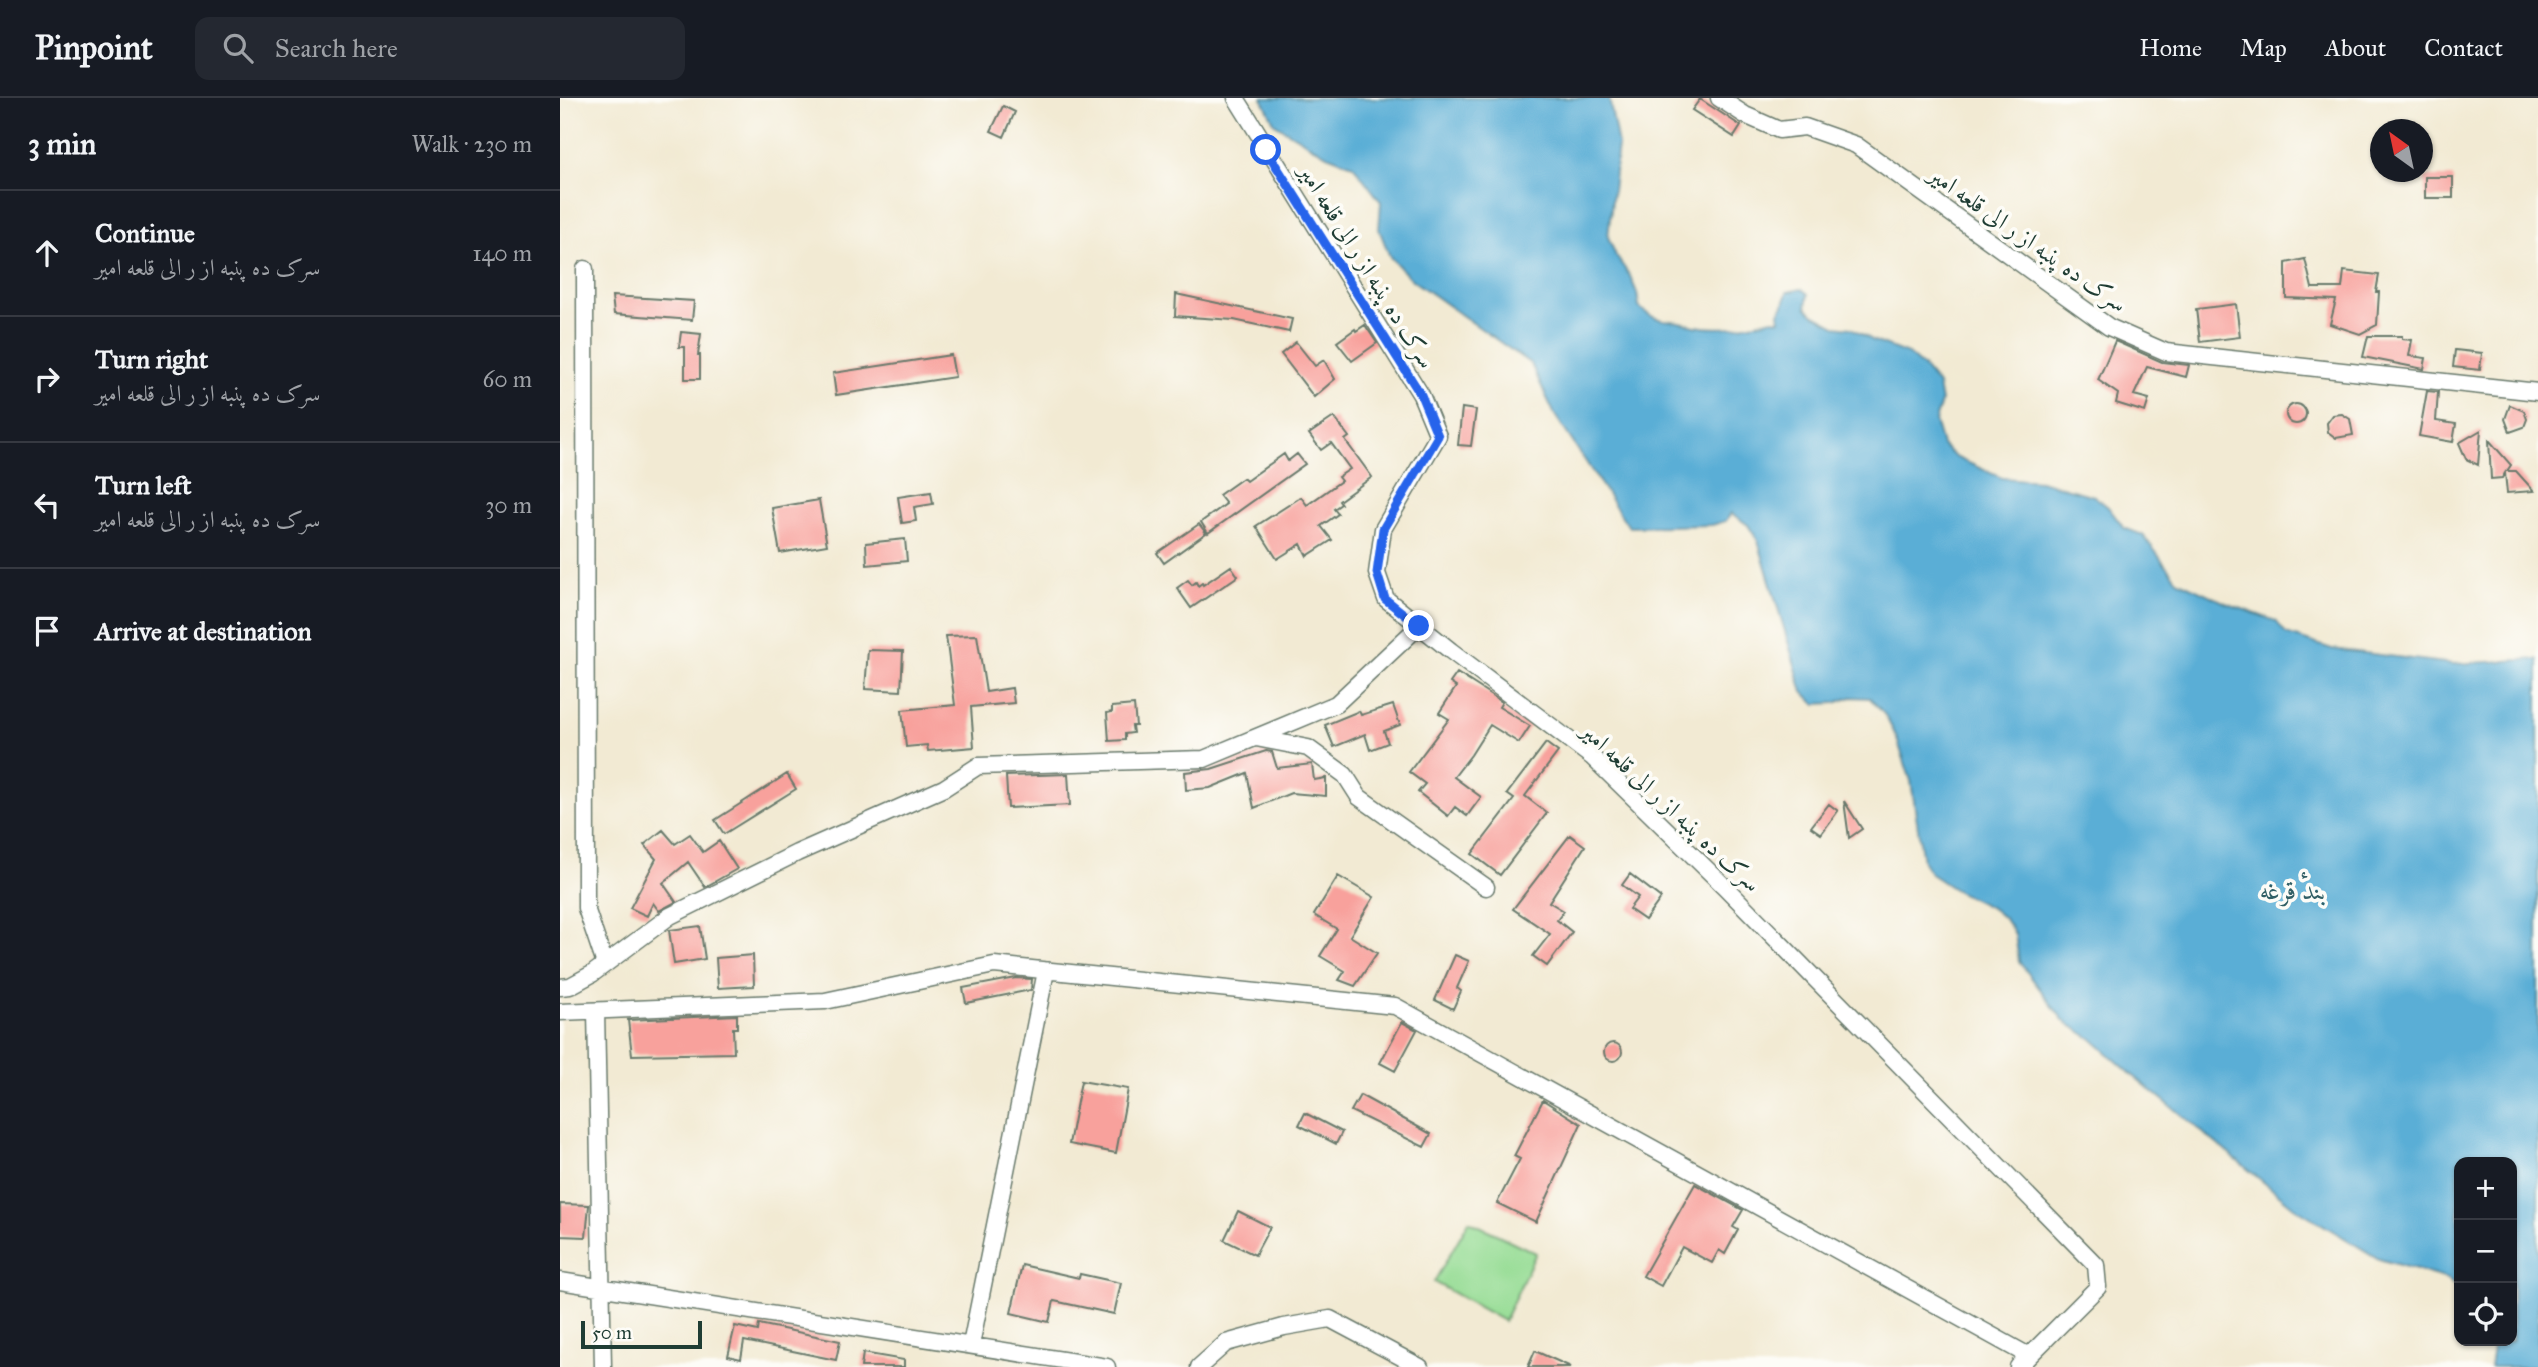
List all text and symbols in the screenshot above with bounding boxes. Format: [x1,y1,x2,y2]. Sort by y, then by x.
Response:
search box [195,17,685,80]
text: Pinpoint [35,28,153,68]
icon: search [219,29,257,67]
text: Search here [275,32,398,64]
text: Home [2139,33,2202,63]
text: Map [2240,33,2287,63]
text: About [2325,33,2386,63]
text: Contact [2424,33,2503,63]
north arrow [2370,119,2433,182]
text: 3 min [28,126,96,162]
text: Walk · 230 m [412,130,532,158]
route start [1250,134,1281,165]
street label: سرک ده پنبه از ر الی قلعه امیر [1290,156,1442,374]
street label: سرک ده پنبه از ر الی قلعه امیر [1920,158,2133,320]
text: Continue [95,217,195,249]
icon: ahead [28,234,66,272]
text: 140 m [472,239,532,267]
text: سرک ده پنبه از ر الی قلعه امیر [95,253,320,281]
text: Turn right [95,343,208,375]
icon: right [28,360,66,398]
text: 60 m [483,365,532,393]
text: سرک ده پنبه از ر الی قلعه امیر [95,379,320,407]
text: Turn left [95,469,191,501]
icon: left [28,486,66,524]
text: 30 m [485,491,532,519]
text: سرک ده پنبه از ر الی قلعه امیر [95,505,320,533]
route end [1403,610,1434,641]
icon: arrive [28,612,66,650]
text: Arrive at destination [95,615,312,647]
street label: سرک ده پنبه از ر الی قلعه امیر [1572,714,1767,899]
water label: بندٔ قرغه [2260,872,2326,907]
map controls [2454,1157,2517,1346]
button: + [2454,1157,2517,1220]
button: − [2454,1220,2517,1283]
button: locate [2454,1283,2517,1346]
scale bar [581,1318,702,1350]
text: 50 m [592,1321,632,1344]

